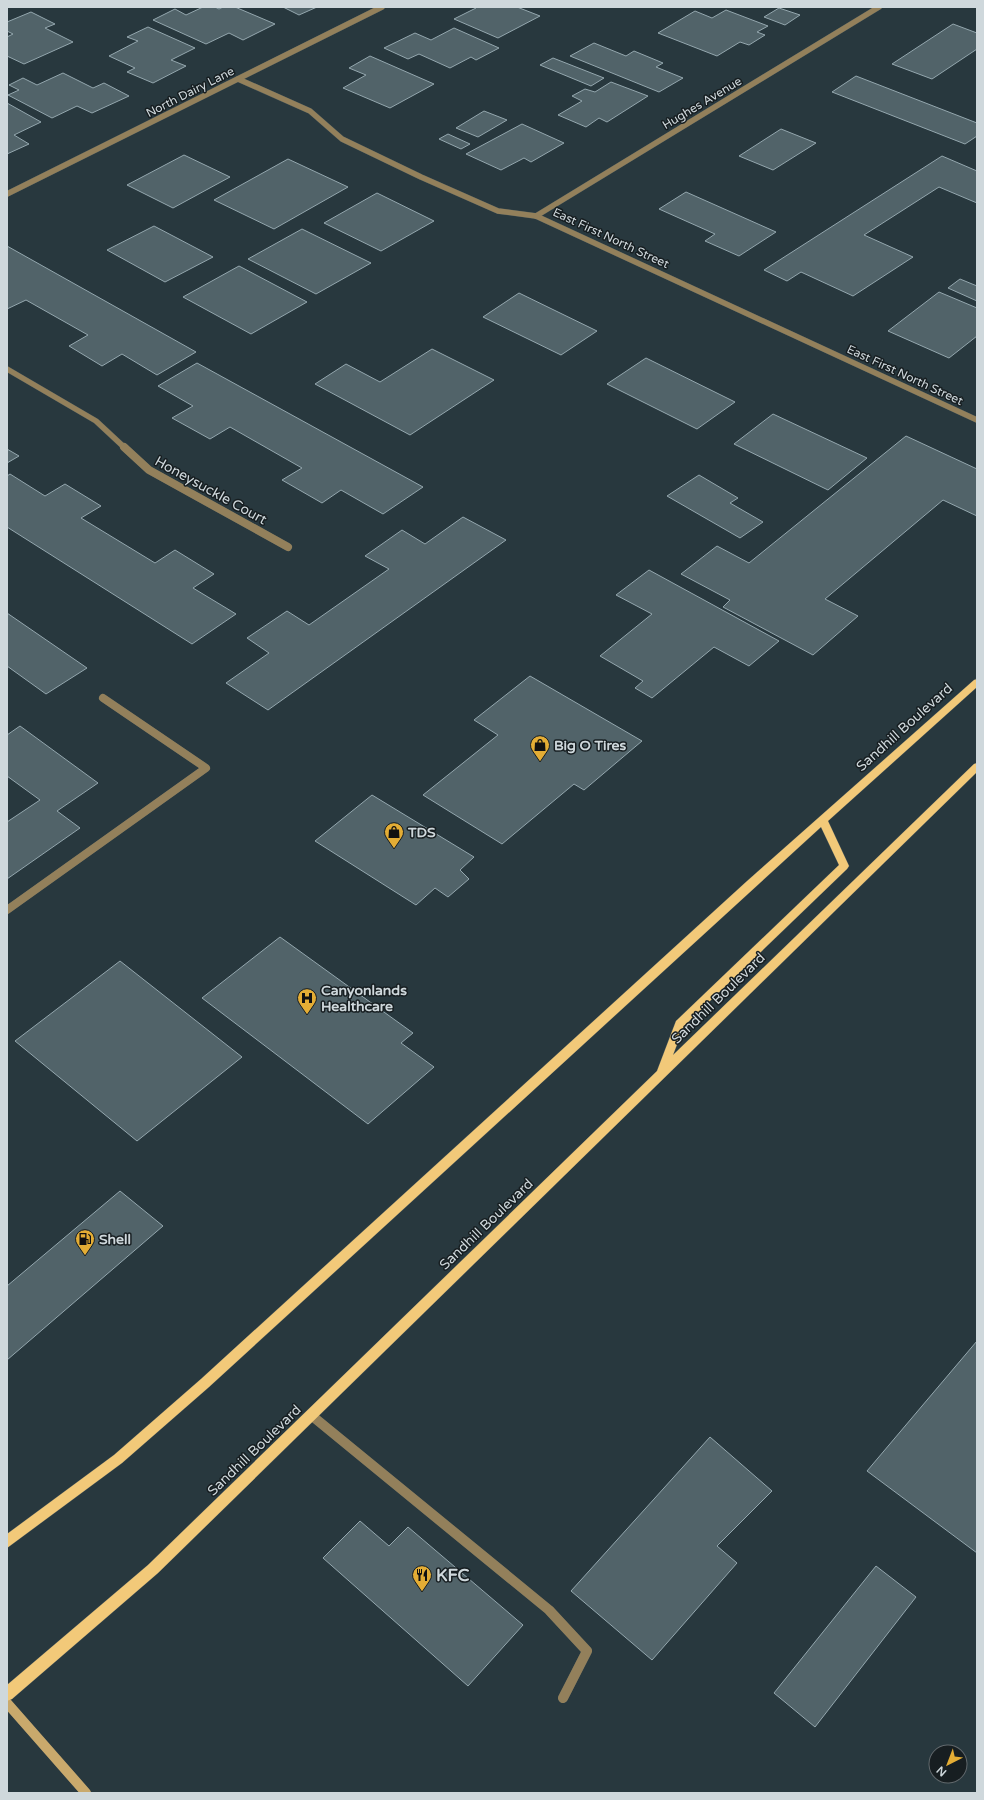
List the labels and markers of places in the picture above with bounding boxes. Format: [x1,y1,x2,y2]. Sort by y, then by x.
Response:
shop icon: Big O Tires [529,734,551,762]
place label: Big O Tires [554,737,627,754]
shop icon: TDS [383,821,405,849]
place label: TDS [407,824,436,841]
place label: Canyonlands Healthcare [321,982,407,1015]
hospital icon: Canyonlands Healthcare [296,987,318,1015]
fuel station icon: Shell [74,1228,96,1256]
place label: Shell [99,1231,131,1248]
restaurant icon: KFC [411,1564,433,1592]
place label: KFC [436,1565,469,1586]

